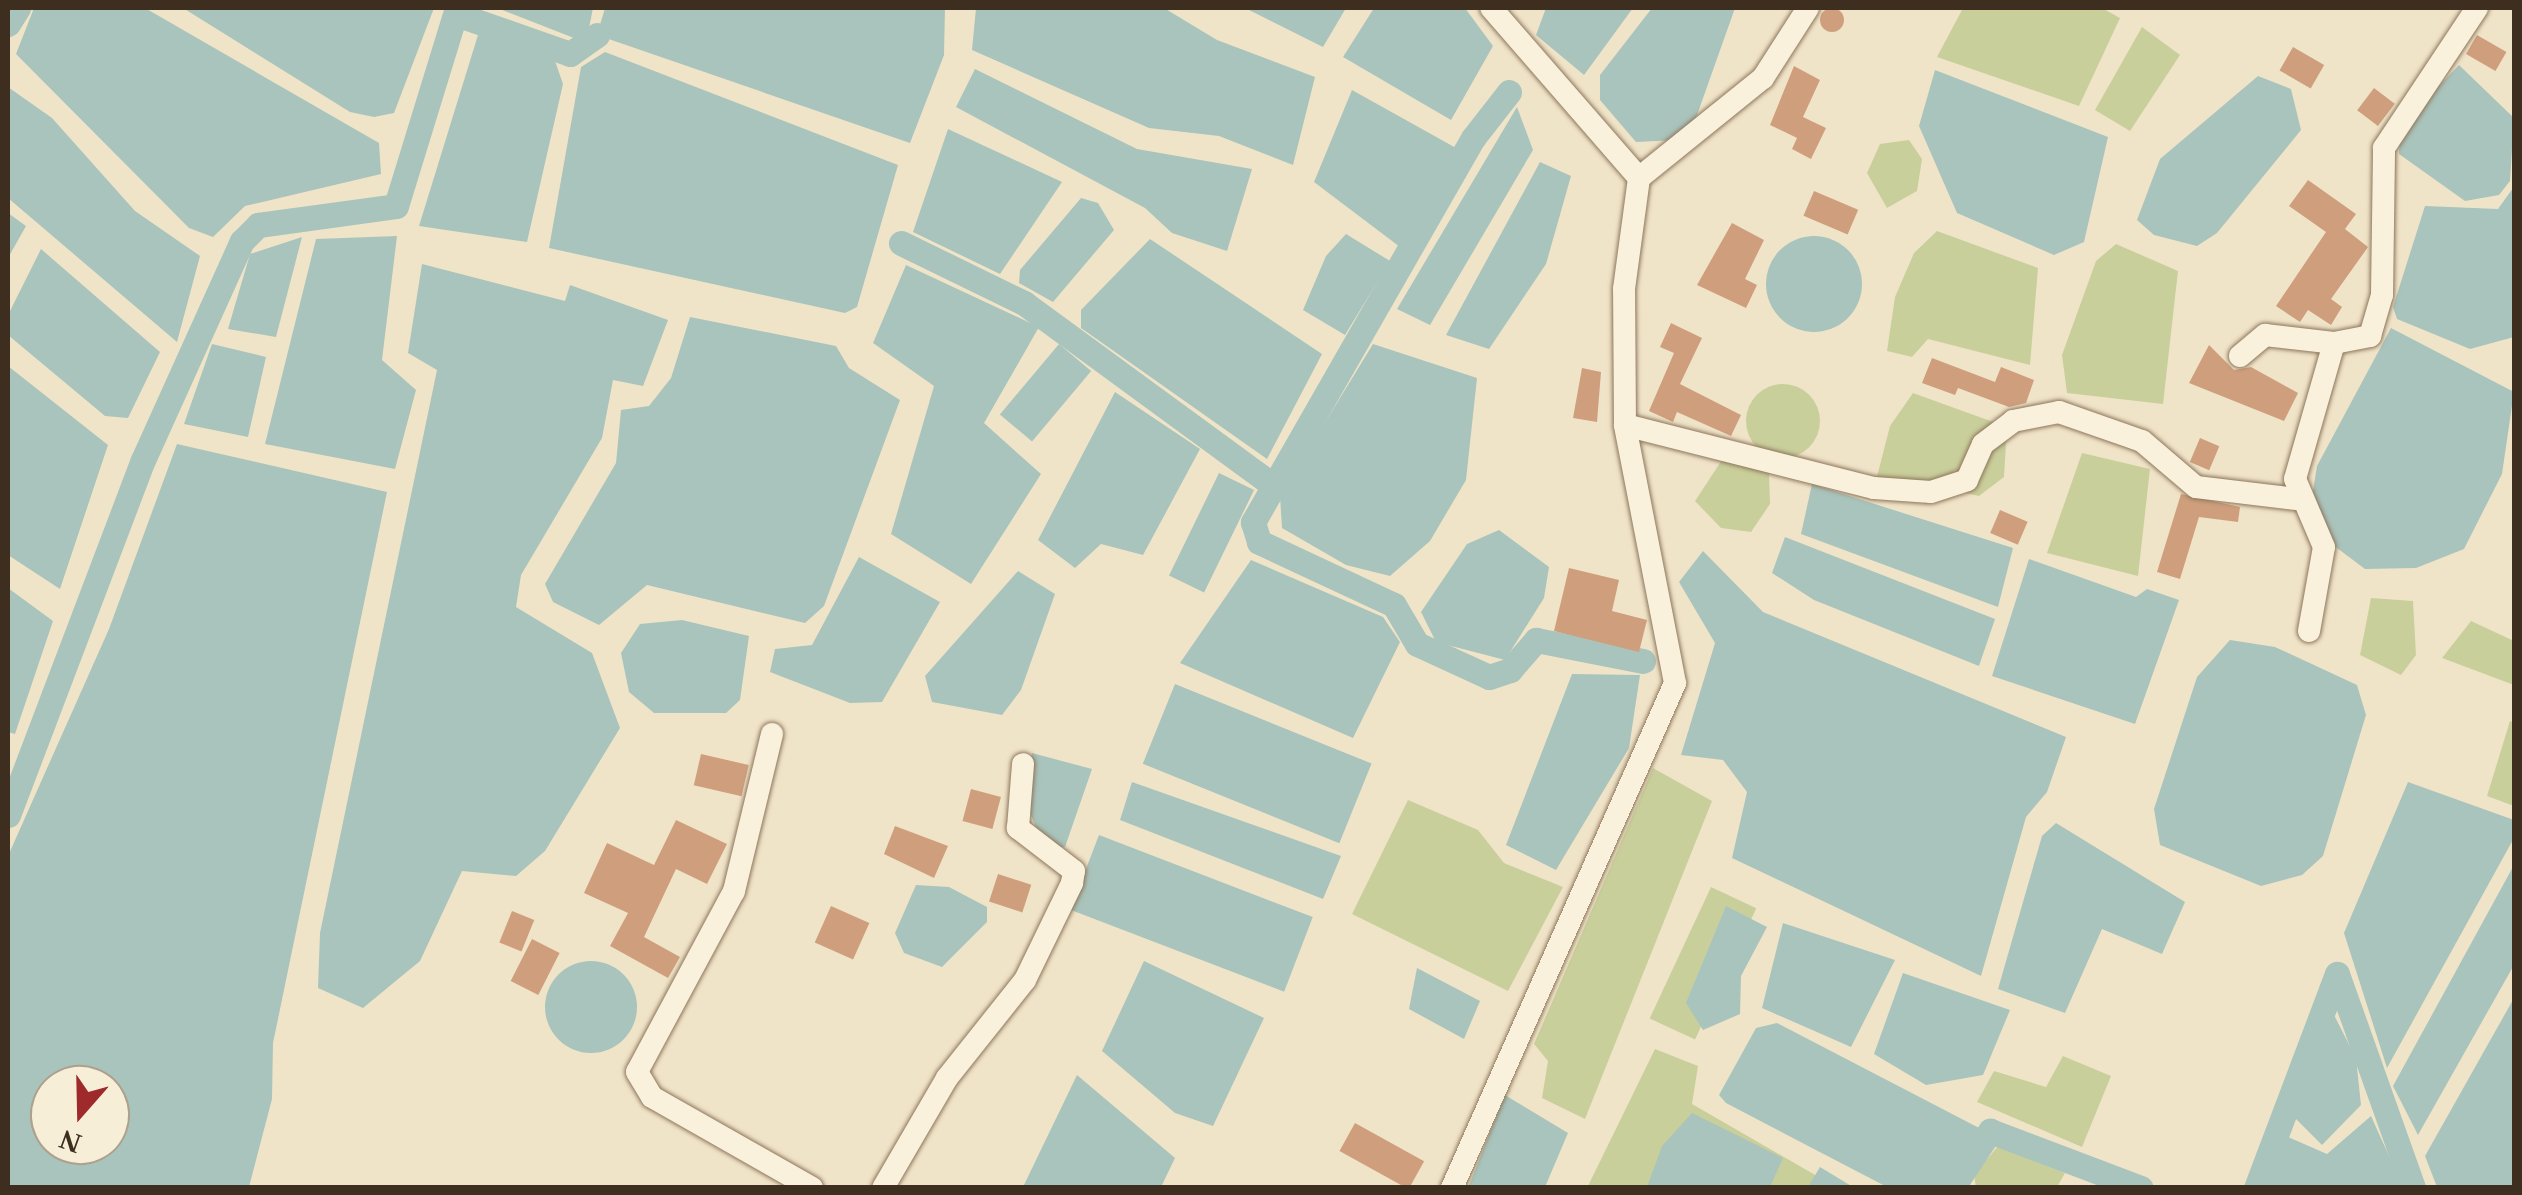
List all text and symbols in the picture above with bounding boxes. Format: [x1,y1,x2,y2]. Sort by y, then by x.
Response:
north arrow [30,1065,130,1165]
text: N [55,1124,85,1160]

